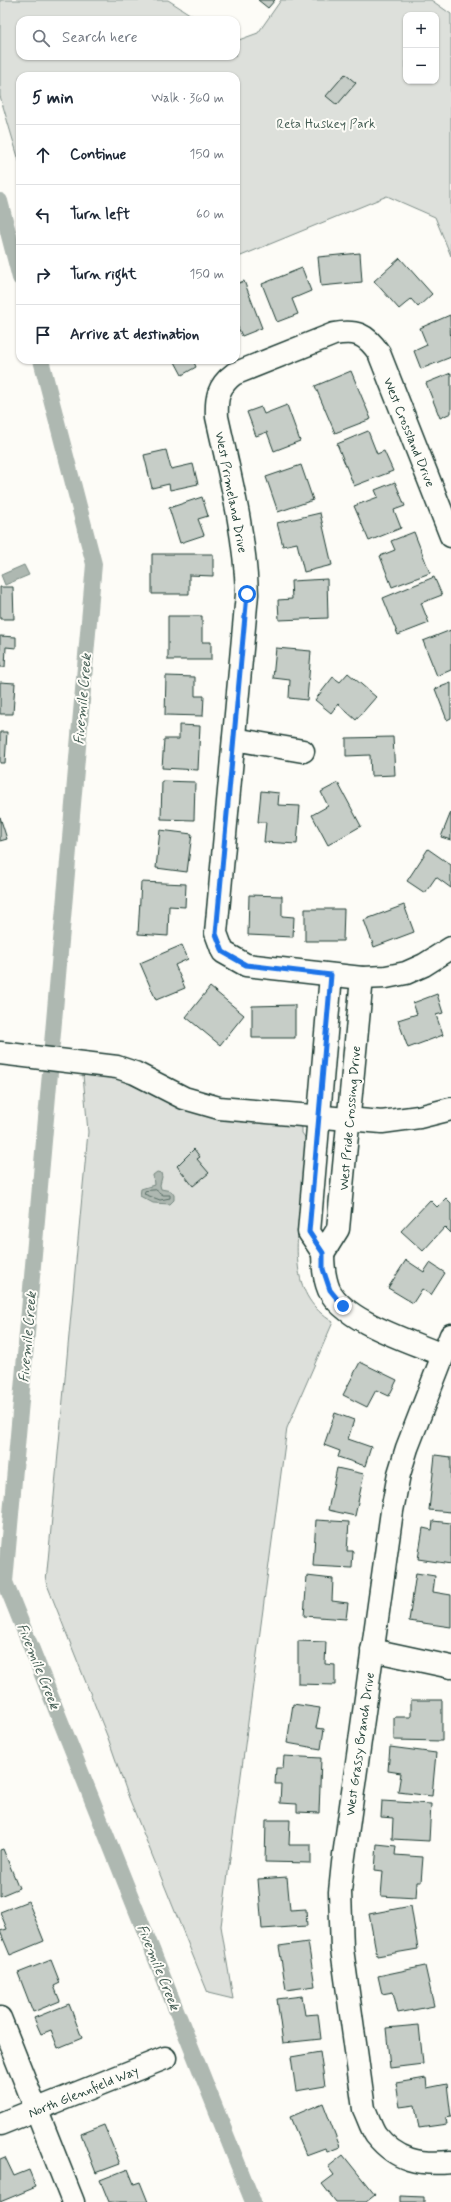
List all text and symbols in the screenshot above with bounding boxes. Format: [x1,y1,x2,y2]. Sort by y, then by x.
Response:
map controls [403,12,439,84]
button: + [403,12,439,48]
search box [16,16,240,60]
icon: search [30,27,52,49]
text: Search here [62,28,138,48]
button: − [403,48,439,84]
text: 5 min [32,87,74,109]
text: Walk · 360 m [151,90,224,107]
park label: Reta Huskey Park [277,116,376,133]
icon: ahead [32,144,54,166]
text: Continue [70,145,126,165]
text: 150 m [190,146,224,163]
icon: left [32,204,54,226]
text: Turn left [70,205,130,225]
text: 60 m [196,206,224,223]
icon: right [32,264,54,286]
text: Turn right [70,265,137,285]
text: 150 m [190,266,224,283]
icon: arrive [32,324,54,346]
text: Arrive at destination [70,325,199,345]
street label: West Crossland Drive [379,375,438,490]
street label: West Primeland Drive [210,430,251,555]
route start [238,585,256,603]
water label: Fivemile Creek [70,652,96,745]
street label: West Pride Crossing Drive [336,1045,365,1191]
water label: Fivemile Creek [15,1290,41,1383]
route end [334,1297,352,1315]
water label: Fivemile Creek [13,1621,64,1713]
street label: West Grassy Branch Drive [342,1671,379,1817]
water label: Fivemile Creek [133,1922,184,2014]
street label: North Glennfield Way [26,2063,141,2122]

